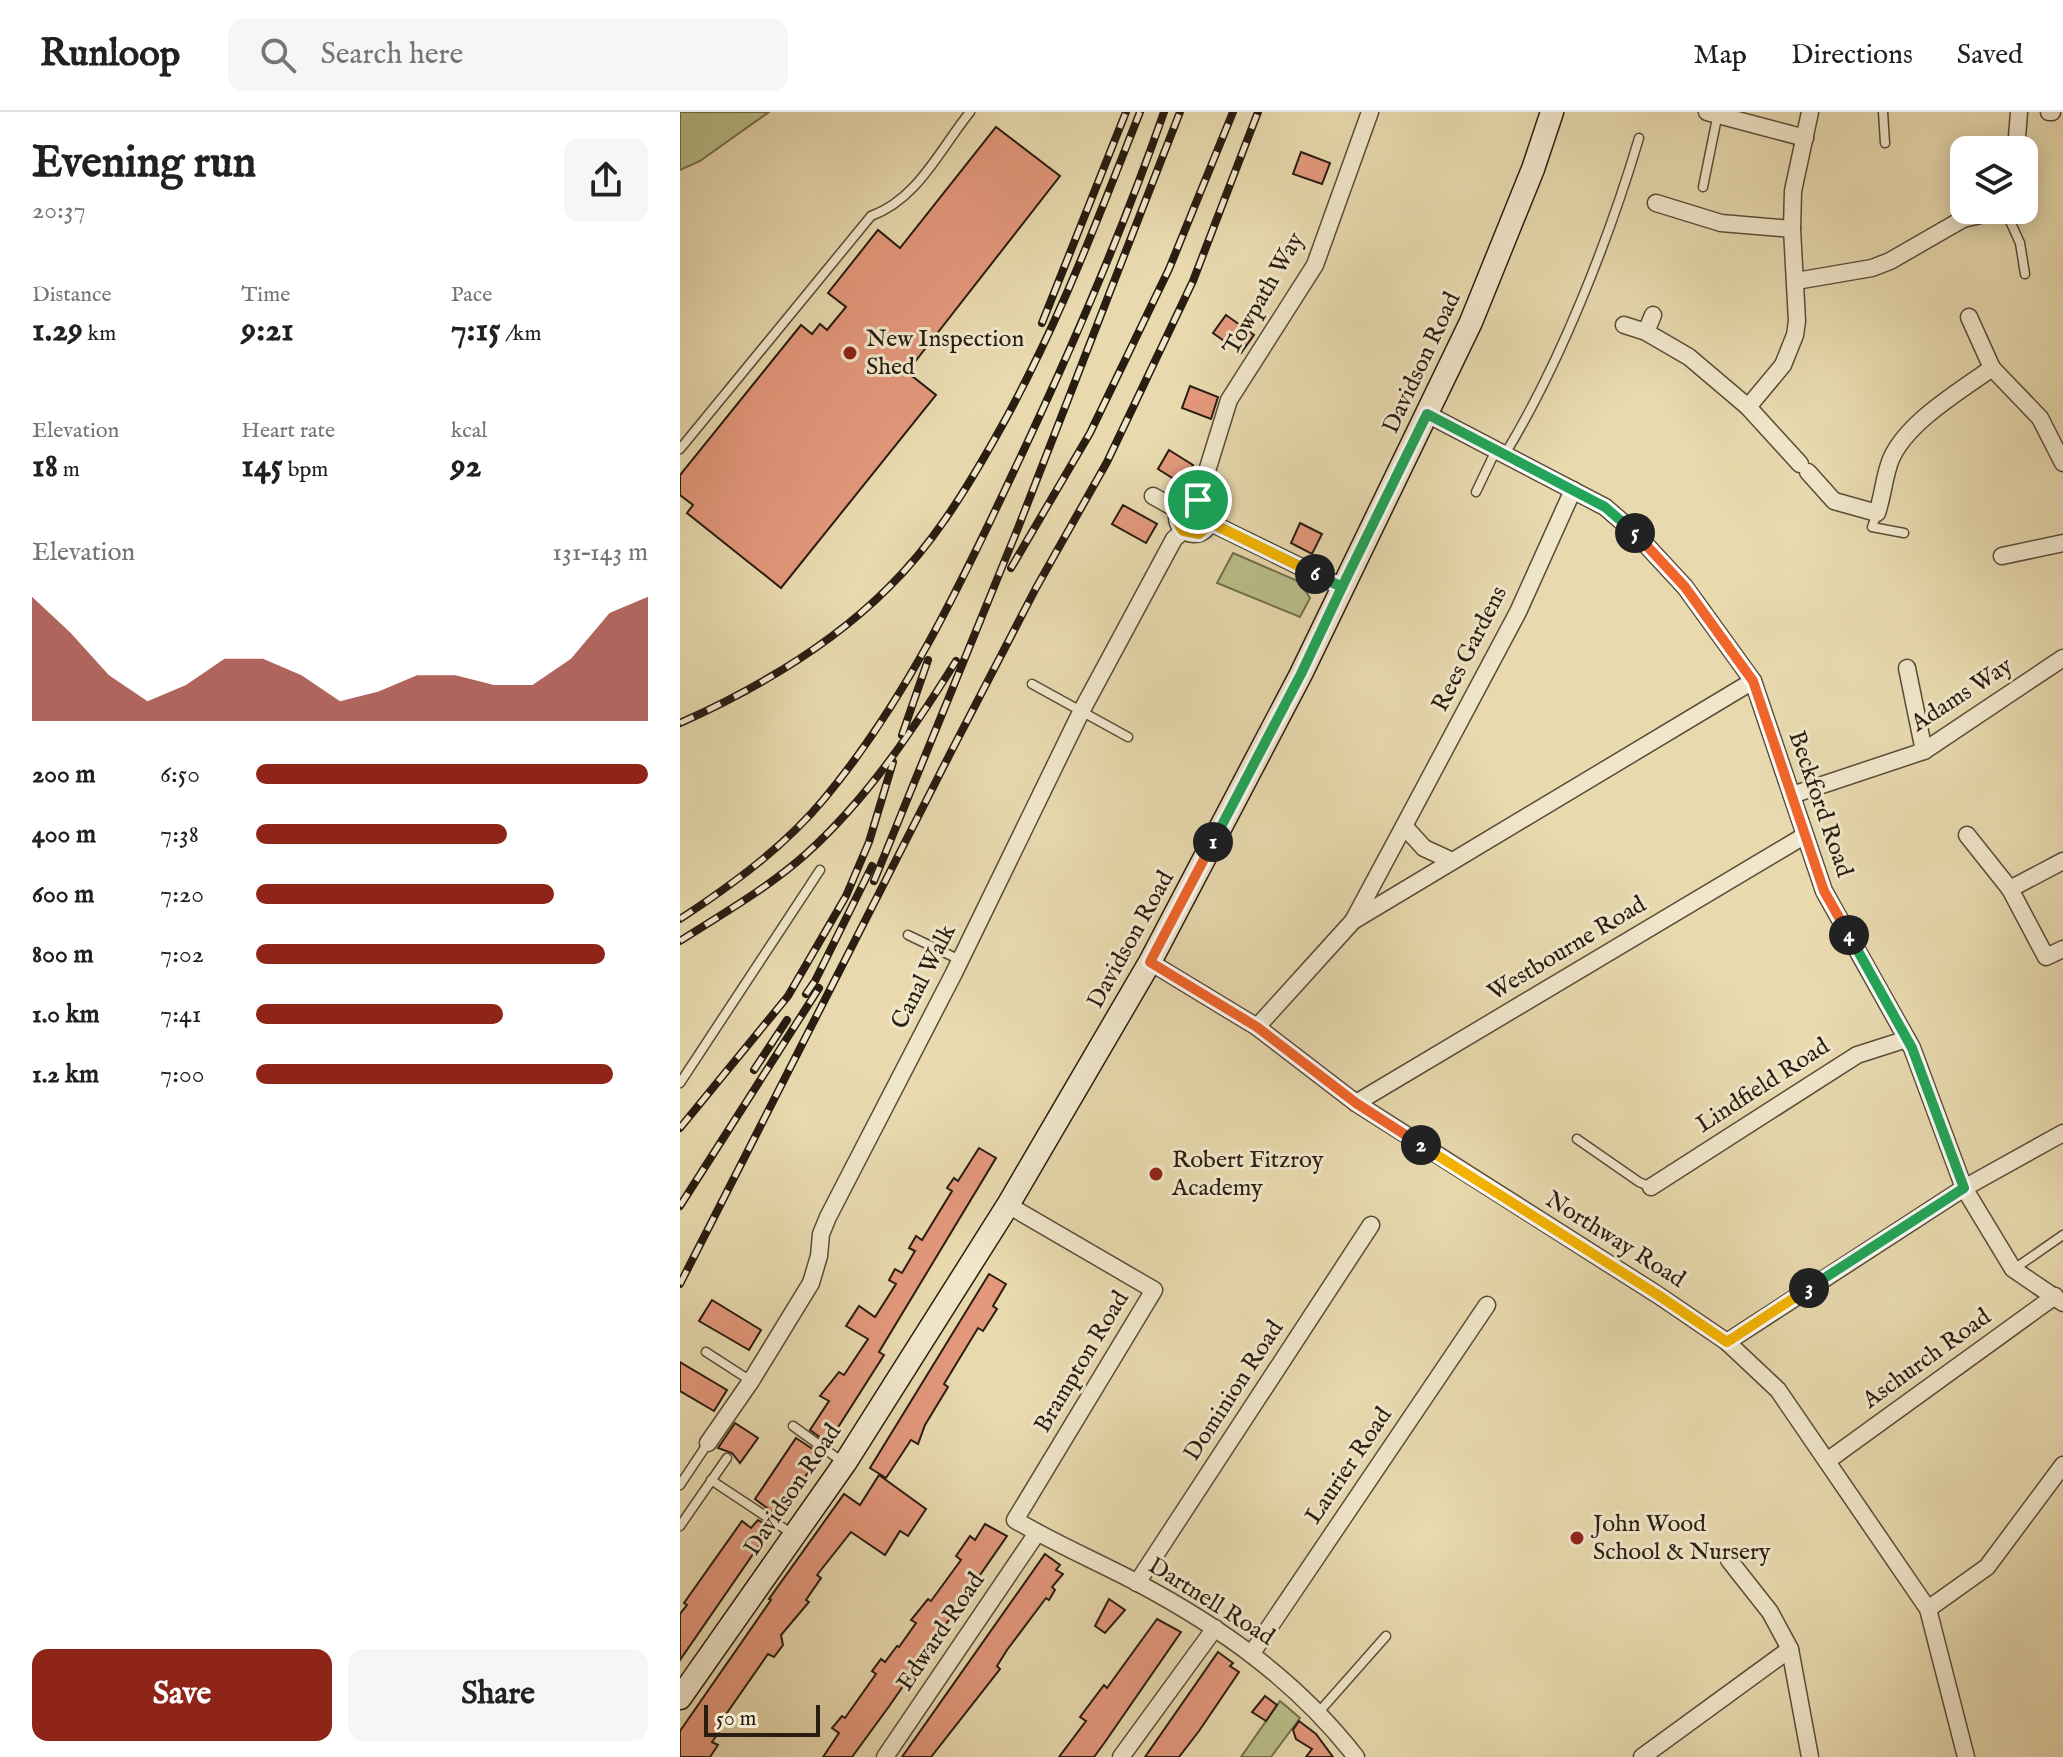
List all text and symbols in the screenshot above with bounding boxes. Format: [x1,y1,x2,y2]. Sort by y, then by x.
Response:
search box [228,19,788,91]
text: Runloop [40,31,180,79]
icon: search [256,33,300,77]
text: Search here [320,36,463,74]
text: Map [1693,38,1747,73]
text: Directions [1791,38,1913,73]
text: Saved [1957,38,2023,73]
text: Evening run [32,136,256,192]
map controls [1950,136,2038,224]
button: layers [1950,136,2038,224]
button: share [564,138,648,222]
text: 20:37 [32,194,86,227]
street label: Towpath Way [1216,227,1312,361]
text: Distance [32,281,112,309]
text: Time [241,281,290,309]
text: Pace [451,281,492,309]
street label: Davidson Road [1376,287,1468,439]
text: 1.29 [32,309,83,352]
text: 9:21 [241,309,294,352]
text: 7:15 [451,309,501,352]
text: km [83,320,116,348]
text: /km [501,320,542,348]
place label: New Inspection Shed [866,324,1024,383]
marker: New Inspection Shed [841,344,859,362]
text: Elevation [32,417,119,445]
text: Heart rate [241,417,335,445]
text: kcal [451,417,487,445]
text: 18 [32,445,58,488]
text: 145 [241,445,283,488]
text: 92 [451,445,481,488]
text: m [58,456,80,484]
text: bpm [283,456,328,484]
pin [1164,466,1232,534]
icon: arrive [1176,478,1220,522]
pin: 5 [1615,513,1655,553]
text: 5 [1631,519,1639,547]
text: Elevation [32,536,135,569]
text: 131–143 m [552,536,648,569]
pin: 6 [1295,554,1335,594]
text: 6 [1310,560,1320,588]
street label: Rees Gardens [1425,581,1515,717]
street label: Adams Way [1905,651,2019,740]
street label: Beckford Road [1781,727,1860,881]
text: 200 m [32,758,96,791]
text: 6:50 [160,758,200,791]
text: 400 m [32,818,96,851]
text: 7:38 [160,818,199,851]
pin: 1 [1193,822,1233,862]
text: 1 [1209,828,1217,856]
street label: Davidson Road [1080,866,1182,1014]
text: 600 m [32,878,94,911]
text: 7:20 [160,878,204,911]
street label: Westbourne Road [1482,889,1652,1009]
pin: 4 [1829,915,1869,955]
street label: Canal Walk [884,919,964,1035]
text: 4 [1844,921,1854,949]
text: 800 m [32,938,94,971]
text: 7:02 [160,938,204,971]
text: 1.0 km [32,998,100,1031]
text: 7:41 [160,998,201,1031]
street label: Lindfield Road [1690,1031,1836,1141]
text: 1.2 km [32,1058,99,1091]
text: 7:00 [160,1058,205,1091]
pin: 2 [1401,1125,1441,1165]
text: 2 [1416,1131,1426,1159]
place label: Robert Fitzroy Academy [1171,1145,1324,1204]
marker: Robert Fitzroy Academy [1147,1165,1165,1183]
street label: Northway Road [1539,1185,1691,1296]
pin: 3 [1789,1268,1829,1308]
text: 3 [1805,1274,1813,1302]
street label: Brampton Road [1028,1285,1137,1439]
street label: Aschurch Road [1856,1302,1998,1417]
street label: Dominion Road [1177,1315,1291,1467]
street label: Laurier Road [1299,1401,1400,1530]
street label: Davidson Road [737,1418,849,1562]
place label: John Wood School & Nursery [1590,1509,1771,1568]
marker: John Wood School & Nursery [1568,1529,1586,1547]
street label: Dartnell Road [1142,1551,1280,1653]
street label: Edward Road [890,1567,992,1697]
button: Save [32,1649,332,1741]
button: Share [348,1649,648,1741]
scale bar [704,1701,820,1737]
text: 50 m [716,1705,757,1733]

